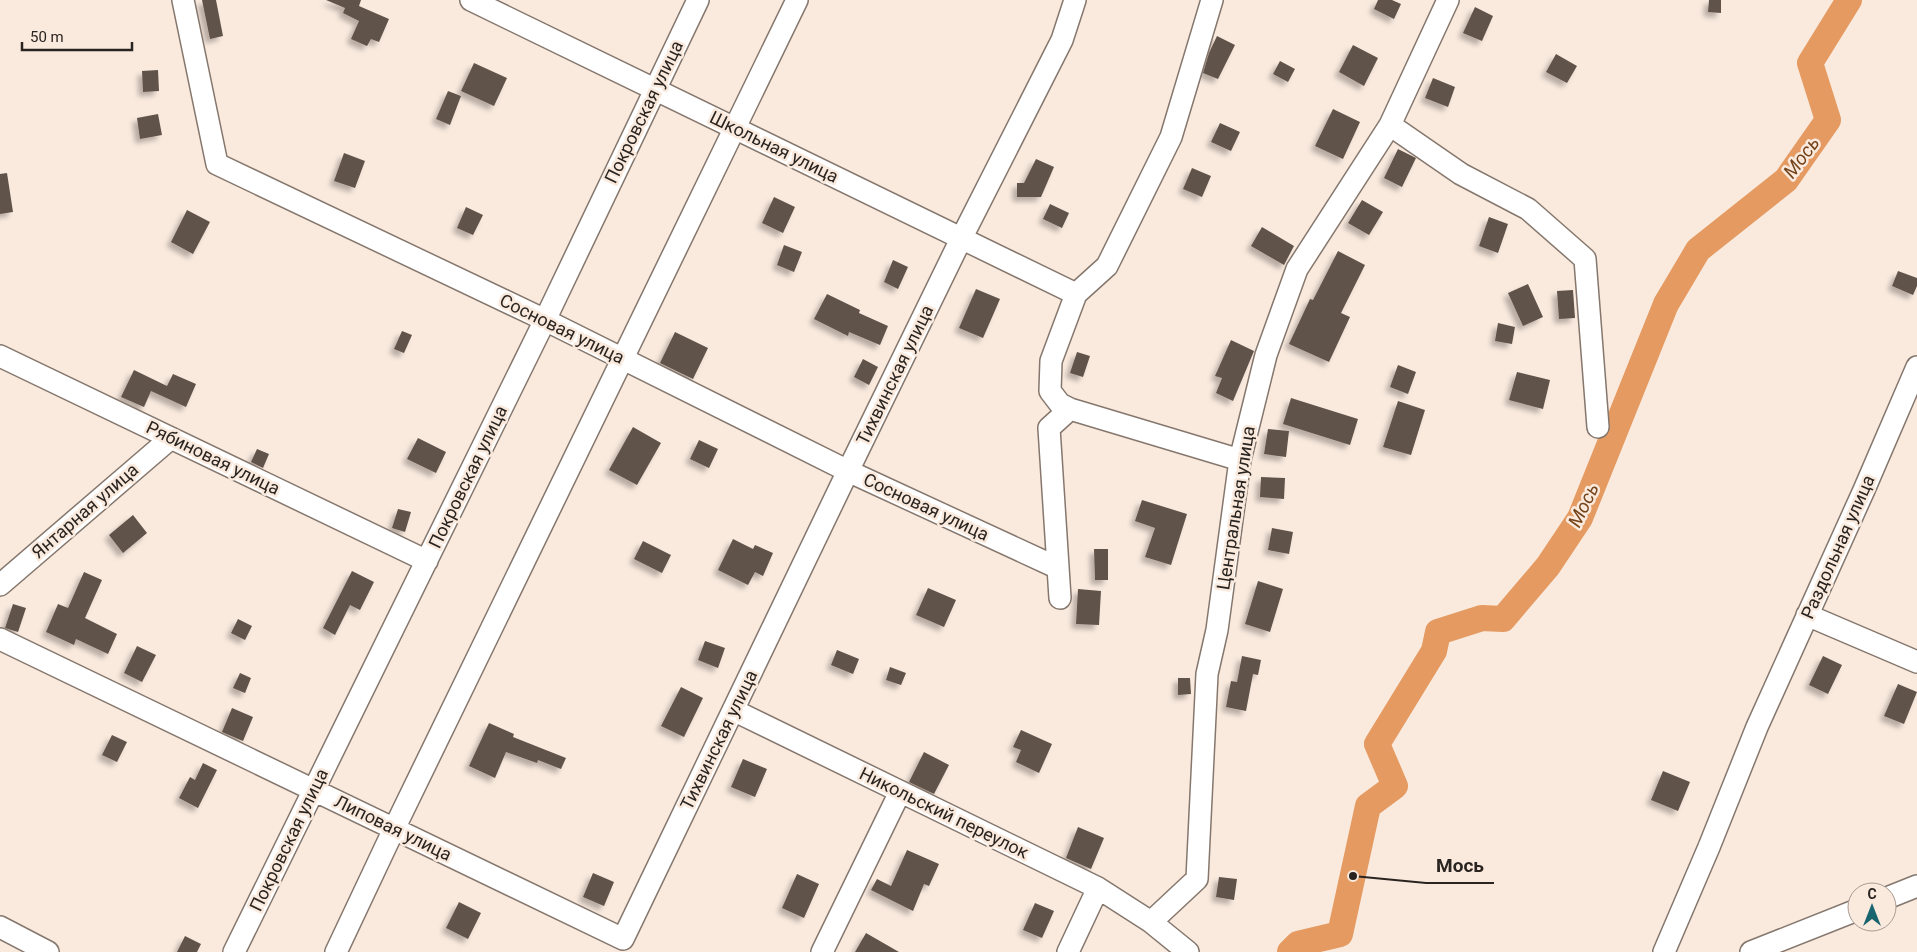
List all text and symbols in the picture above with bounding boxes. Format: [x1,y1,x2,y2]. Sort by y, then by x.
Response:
scale bar [22,20,132,52]
text: 50 m [30,28,64,46]
street label: Покровская улица [600,37,687,187]
street label: Школьная улица [706,106,842,187]
water label: Мось [1778,132,1825,183]
street label: Сосновая улица [497,289,628,368]
street label: Тихвинская улица [852,301,937,448]
street label: Покровская улица [424,402,511,552]
street label: Рябиновая улица [143,416,283,499]
street label: Центральная улица [1212,424,1259,591]
street label: Янтарная улица [27,459,142,563]
street label: Сосновая улица [860,468,992,545]
street label: Раздольная улица [1796,472,1879,622]
water label: Мось [1563,479,1604,531]
street label: Тихвинская улица [676,666,761,813]
street label: Никольский переулок [856,762,1032,863]
street label: Покровская улица [245,765,332,915]
street label: Липовая улица [331,790,455,865]
callout: Мось [1426,849,1494,883]
text: Мось [1436,854,1484,877]
north arrow [1847,882,1897,932]
text: С [1867,886,1877,902]

